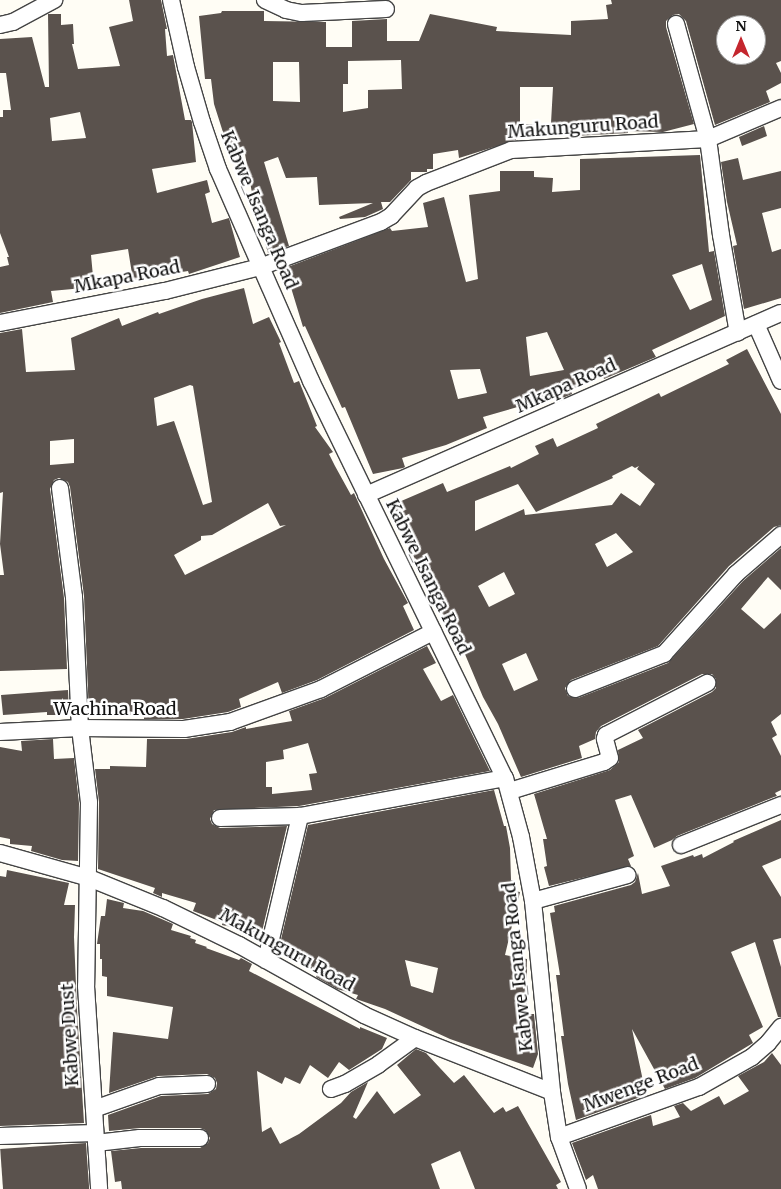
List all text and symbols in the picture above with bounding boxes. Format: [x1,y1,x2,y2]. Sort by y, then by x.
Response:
north arrow [716,15,766,65]
text: N [735,17,747,35]
street label: Makunguru Road [507,111,659,143]
street label: Kabwe_Isanga Road [216,127,302,293]
street label: Mkapa Road [72,256,182,298]
street label: Mkapa Road [512,354,620,418]
street label: Kabwe_Isanga Road [381,496,475,658]
street label: Wachina Road [53,698,177,720]
street label: Kabwe_Isanga Road [498,881,538,1053]
street label: Makunguru Road [216,904,358,996]
street label: Kabwe Dust [57,983,83,1087]
street label: Mwenge Road [580,1053,702,1117]

